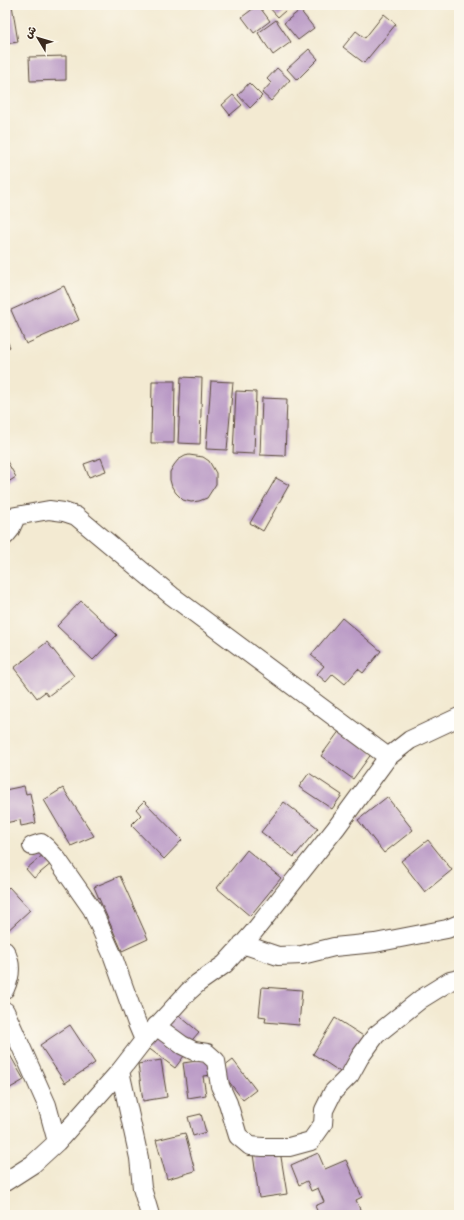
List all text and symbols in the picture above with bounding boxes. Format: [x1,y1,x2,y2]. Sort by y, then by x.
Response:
north arrow [18,18,58,58]
text: ش [21,23,40,42]

